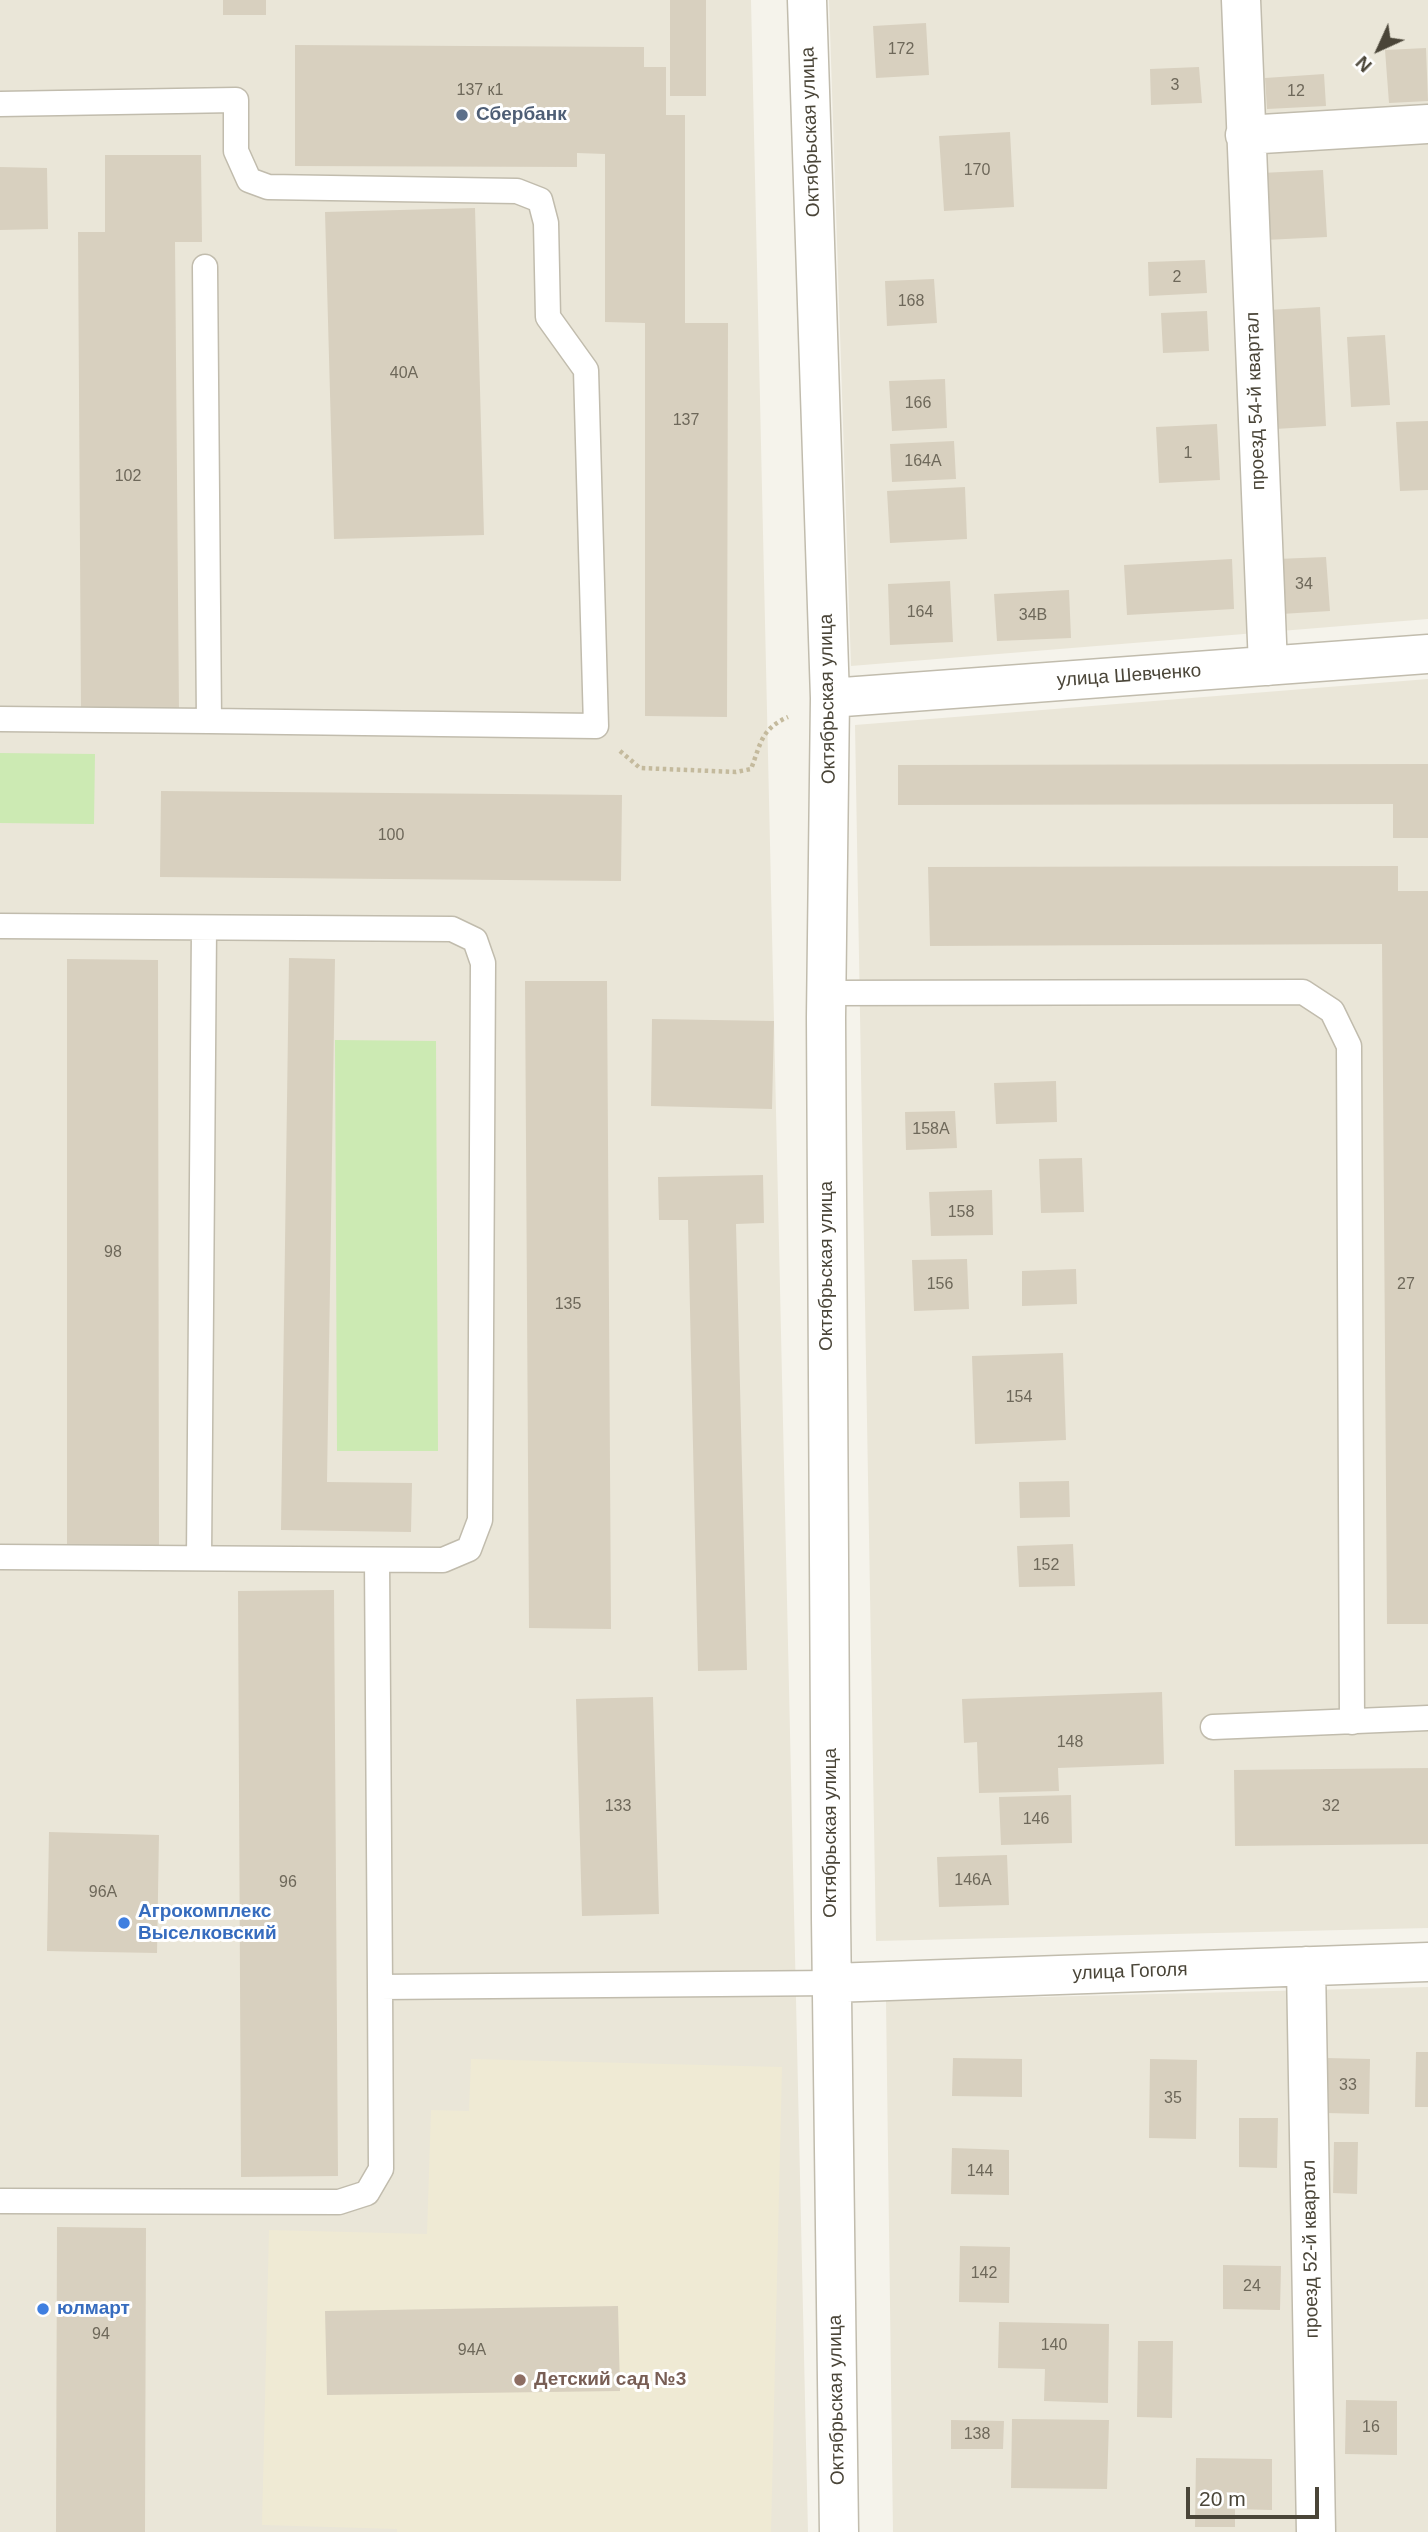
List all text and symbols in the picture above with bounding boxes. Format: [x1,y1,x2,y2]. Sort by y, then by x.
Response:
north arrow [1344,14,1414,84]
house number: 172 [888,40,914,60]
street label: Октябрьская улица [797,47,825,217]
text: N [1352,52,1376,76]
house number: 3 [1171,76,1179,96]
house number: 137 к1 [456,81,504,101]
house number: 12 [1287,82,1305,102]
place label: Сбербанк [476,104,567,126]
marker: Сбербанк [454,107,470,123]
house number: 170 [964,161,990,181]
house number: 2 [1173,268,1181,288]
house number: 168 [898,292,924,312]
street label: проезд 54-й квартал [1241,311,1271,491]
house number: 40А [390,364,418,384]
house number: 166 [905,394,931,414]
house number: 137 [673,411,699,431]
house number: 1 [1184,444,1192,464]
house number: 164А [904,452,942,472]
house number: 102 [115,467,141,487]
house number: 34 [1295,575,1313,595]
house number: 164 [907,603,933,623]
house number: 34В [1019,606,1047,626]
street label: Октябрьская улица [815,614,841,784]
street label: улица Шевченко [1056,660,1202,692]
house number: 100 [378,826,404,846]
house number: 158А [912,1120,950,1140]
street label: Октябрьская улица [816,1181,838,1351]
house number: 158 [948,1203,974,1223]
house number: 98 [104,1243,122,1263]
house number: 156 [927,1275,953,1295]
house number: 27 [1397,1275,1415,1295]
house number: 135 [555,1295,581,1315]
house number: 154 [1006,1388,1032,1408]
house number: 152 [1033,1556,1059,1576]
house number: 148 [1057,1733,1083,1753]
street label: Октябрьская улица [820,1748,842,1918]
house number: 133 [605,1797,631,1817]
house number: 32 [1322,1797,1340,1817]
house number: 146 [1023,1810,1049,1830]
house number: 146А [954,1871,992,1891]
house number: 96 [279,1873,297,1893]
house number: 96А [89,1883,117,1903]
place label: Агрокомплекс Выселковский [138,1901,277,1945]
marker: Агрокомплекс Выселковский [116,1915,132,1931]
street label: улица Гоголя [1072,1959,1188,1985]
house number: 33 [1339,2076,1357,2096]
house number: 35 [1164,2089,1182,2109]
street label: проезд 52-й квартал [1298,2159,1324,2339]
house number: 144 [967,2162,993,2182]
house number: 142 [971,2264,997,2284]
house number: 24 [1243,2277,1261,2297]
place label: юлмарт [57,2298,130,2320]
marker: юлмарт [35,2301,51,2317]
street label: Октябрьская улица [824,2315,850,2485]
house number: 94 [92,2325,110,2345]
house number: 140 [1041,2336,1067,2356]
house number: 94А [458,2341,486,2361]
place label: Детский сад №3 [534,2369,686,2391]
marker: Детский сад №3 [512,2372,528,2388]
house number: 16 [1362,2418,1380,2438]
house number: 138 [964,2425,990,2445]
scale bar [1190,2472,1323,2516]
text: 20 m [1199,2487,1246,2510]

